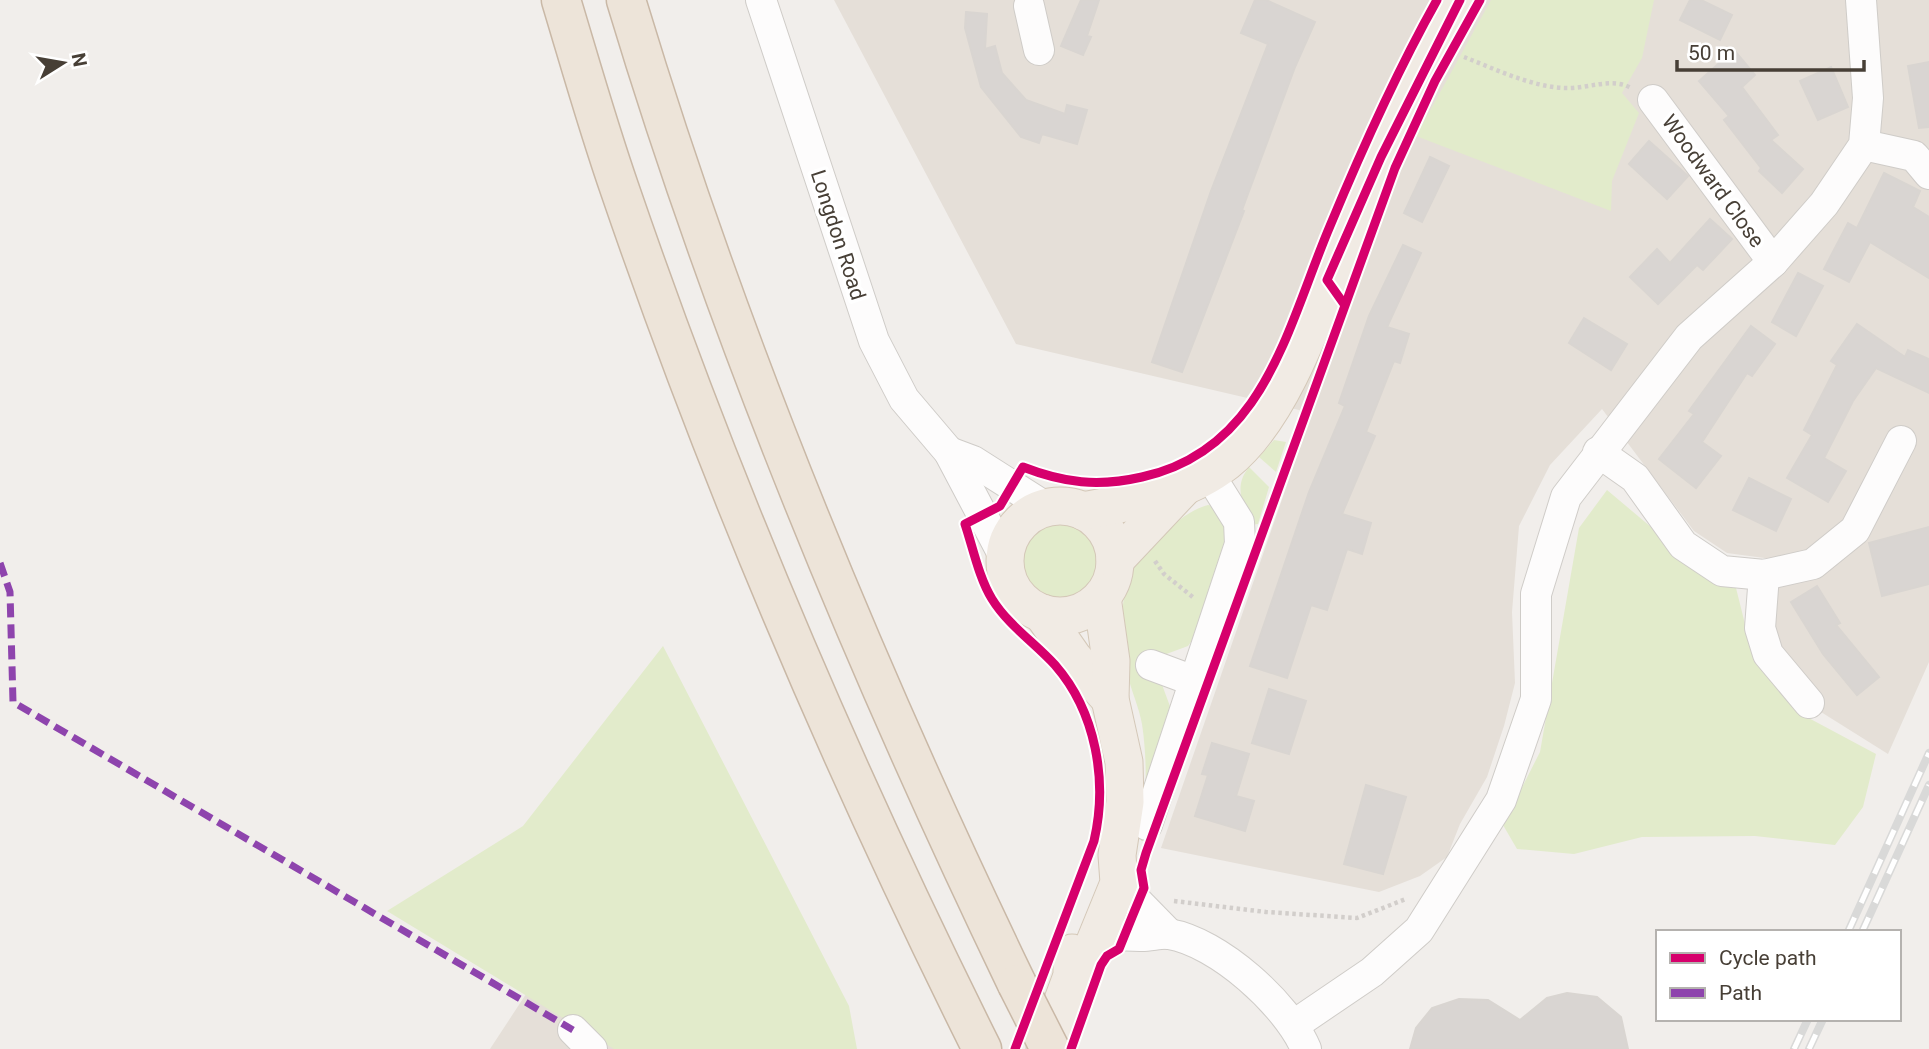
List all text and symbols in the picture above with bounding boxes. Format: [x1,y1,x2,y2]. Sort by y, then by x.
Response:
north arrow [28,28,98,98]
scale bar [1677,28,1864,72]
text: 50 m [1688,41,1735,65]
text: N [67,51,92,69]
street label: Woodward Close [1657,110,1769,252]
street label: Longdon Road [806,167,870,303]
legend [1656,930,1901,1021]
text: Cycle path [1719,946,1817,970]
text: Path [1719,981,1762,1005]

